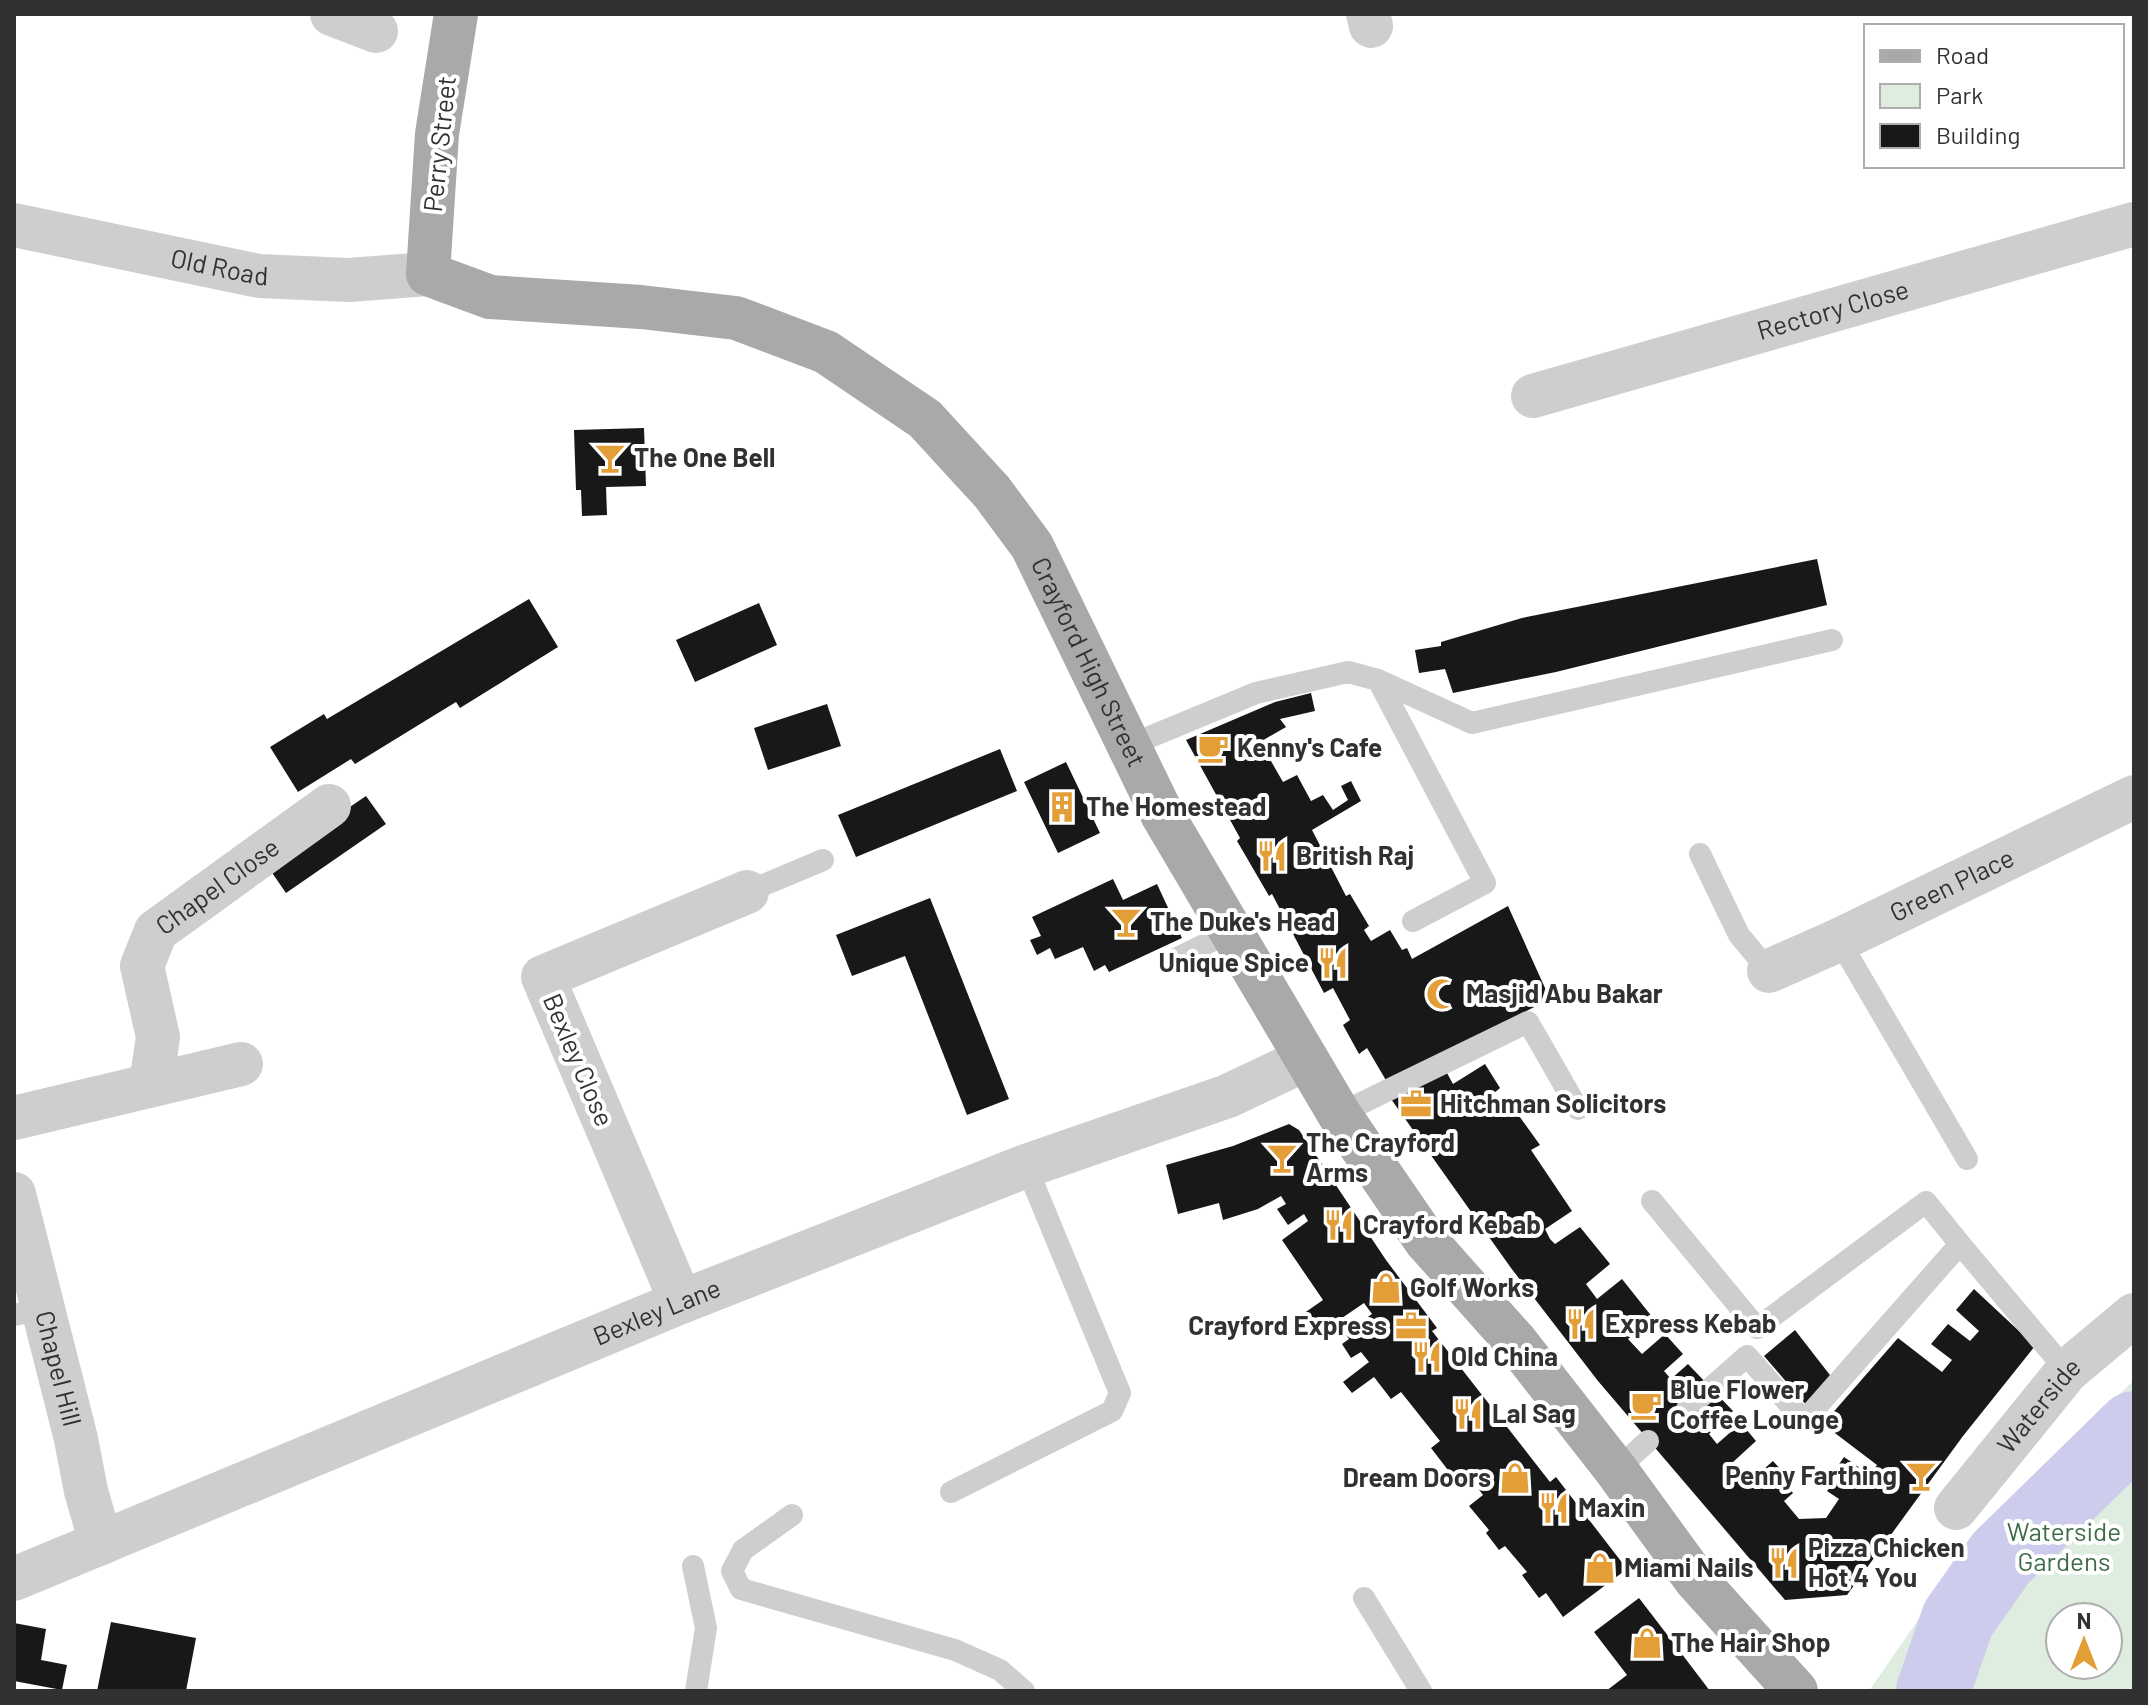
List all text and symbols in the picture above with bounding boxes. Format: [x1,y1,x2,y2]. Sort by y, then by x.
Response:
legend [1864,24,2124,168]
text: Road [1936,40,1989,69]
street label: Perry Street [416,74,461,213]
text: Park [1936,80,1983,109]
text: Building [1936,120,2020,149]
street label: Old Road [168,241,269,290]
street label: Rectory Close [1753,272,1912,345]
bar icon: The One Bell [593,441,627,475]
place label: The One Bell [634,441,775,472]
street label: Crayford High Street [1026,552,1154,771]
cafe icon: Kenny's Cafe [1196,731,1230,765]
place label: Kenny's Cafe [1237,731,1382,762]
building icon: The Homestead [1045,790,1079,824]
place label: The Homestead [1086,790,1266,821]
street label: Chapel Close [149,830,284,940]
restaurant icon: British Raj [1255,839,1289,873]
place label: British Raj [1296,839,1414,870]
street label: Green Place [1884,841,2018,927]
bar icon: The Duke's Head [1109,905,1143,939]
place label: The Duke's Head [1150,905,1335,936]
place label: Unique Spice [1159,946,1309,977]
restaurant icon: Unique Spice [1316,946,1350,980]
mosque icon: Masjid Abu Bakar [1425,977,1459,1011]
place label: Masjid Abu Bakar [1466,977,1663,1008]
street label: Bexley Close [538,988,621,1130]
office icon: Hitchman Solicitors [1399,1087,1433,1121]
place label: Hitchman Solicitors [1440,1087,1666,1118]
place label: The Crayford Arms [1306,1126,1455,1187]
bar icon: The Crayford Arms [1265,1141,1299,1175]
restaurant icon: Crayford Kebab [1322,1208,1356,1242]
place label: Crayford Kebab [1363,1208,1541,1239]
street label: Bexley Lane [588,1271,724,1351]
shop icon: Golf Works [1369,1271,1403,1305]
place label: Golf Works [1410,1271,1534,1302]
street label: Chapel Hill [30,1307,89,1429]
restaurant icon: Express Kebab [1564,1307,1598,1341]
place label: Express Kebab [1605,1307,1776,1338]
place label: Crayford Express [1188,1309,1387,1340]
office icon: Crayford Express [1394,1309,1428,1343]
restaurant icon: Old China [1410,1340,1444,1374]
place label: Old China [1451,1340,1558,1371]
street label: Waterside [1990,1350,2086,1459]
place label: Blue Flower Coffee Lounge [1670,1373,1839,1434]
cafe icon: Blue Flower Coffee Lounge [1629,1388,1663,1422]
restaurant icon: Lal Sag [1451,1397,1485,1431]
place label: Lal Sag [1492,1397,1576,1428]
place label: Penny Farthing [1725,1459,1897,1490]
bar icon: Penny Farthing [1904,1459,1938,1493]
place label: Dream Doors [1343,1461,1491,1492]
shop icon: Dream Doors [1498,1461,1532,1495]
restaurant icon: Maxin [1537,1491,1571,1525]
place label: Maxin [1578,1491,1645,1522]
park label: Waterside Gardens [2007,1515,2121,1576]
place label: Pizza Chicken Hot 4 You [1808,1531,1965,1592]
restaurant icon: Pizza Chicken Hot 4 You [1767,1546,1801,1580]
shop icon: Miami Nails [1583,1551,1617,1585]
place label: Miami Nails [1624,1551,1754,1582]
north arrow [2044,1601,2124,1681]
text: N [2077,1607,2091,1633]
shop icon: The Hair Shop [1630,1626,1664,1660]
place label: The Hair Shop [1671,1626,1830,1657]

